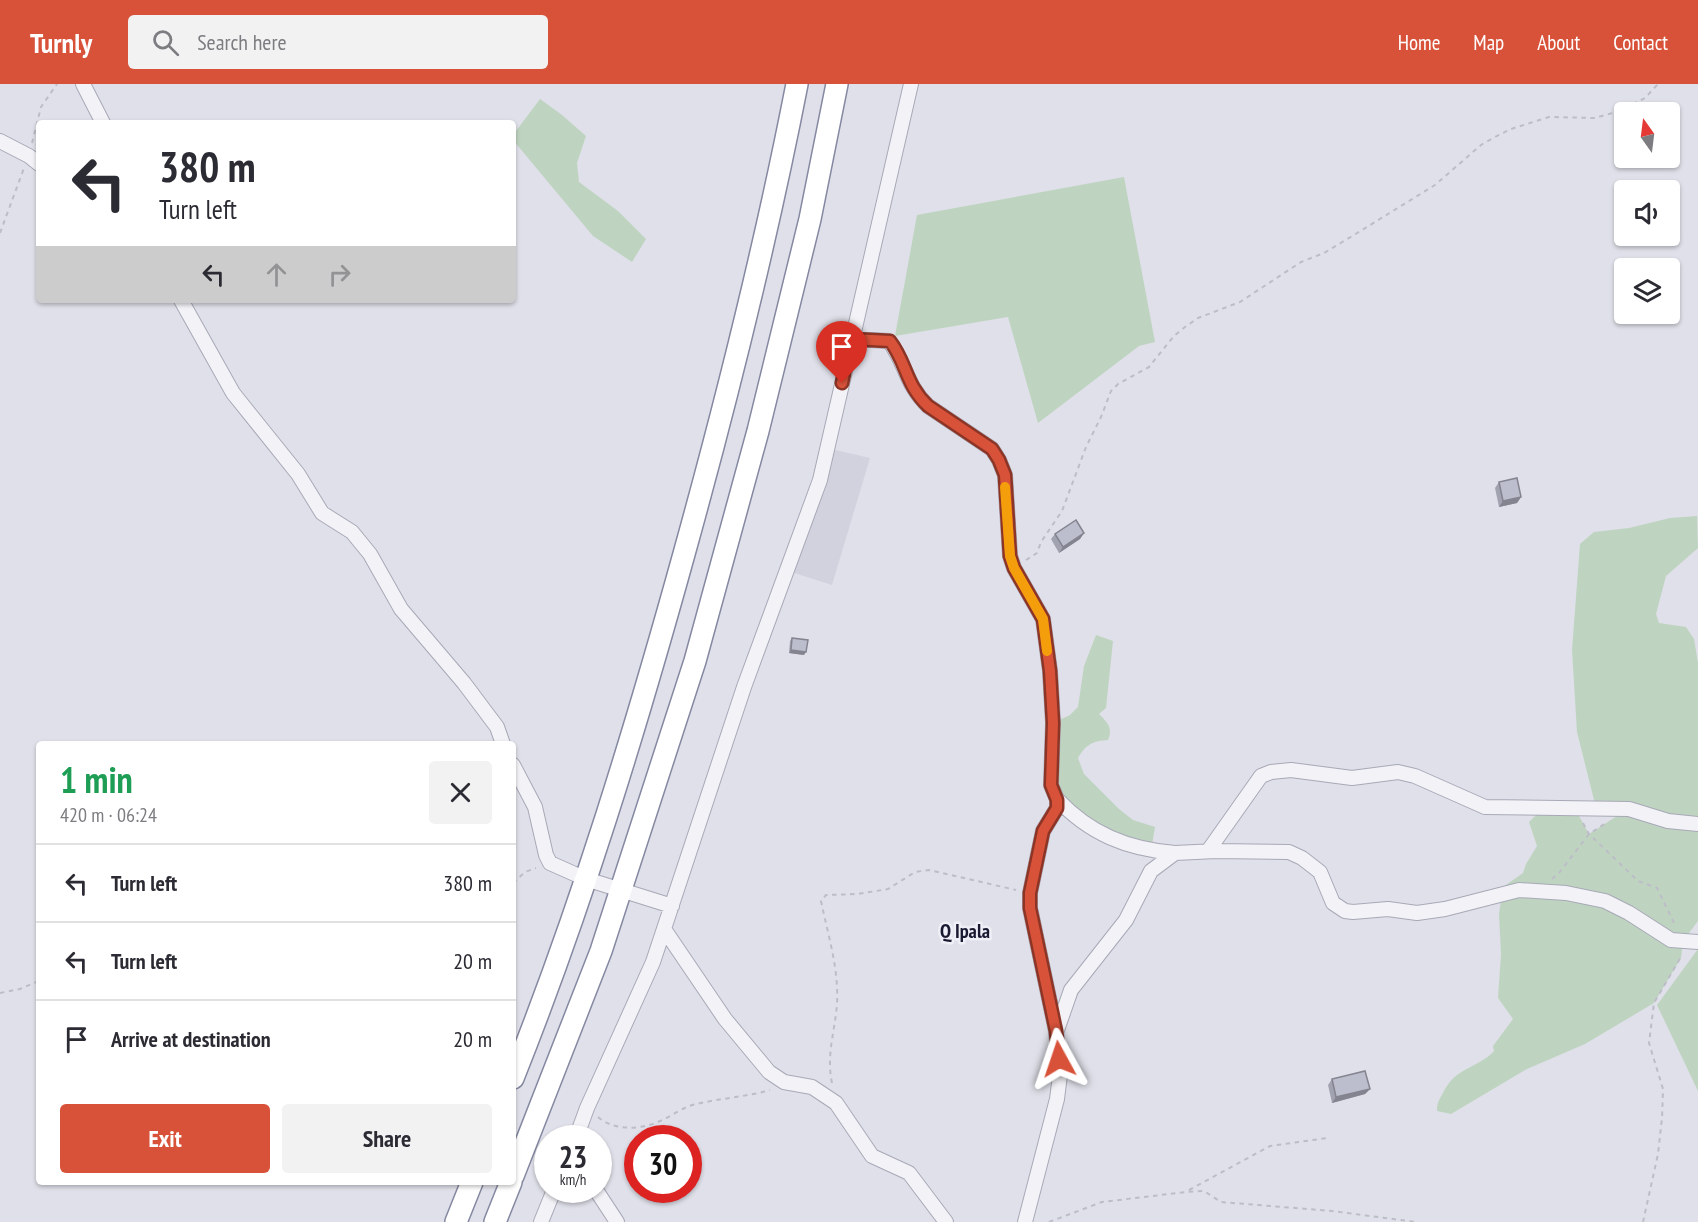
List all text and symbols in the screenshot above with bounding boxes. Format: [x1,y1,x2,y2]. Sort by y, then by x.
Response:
search box [128,15,548,69]
text: Turnly [30,24,92,61]
icon: search [149,26,182,59]
text: Search here [197,28,287,56]
text: Home [1398,29,1440,56]
text: Map [1473,29,1504,56]
text: About [1537,29,1580,56]
text: Contact [1613,29,1668,56]
north arrow [1614,102,1680,168]
map controls [1614,102,1680,324]
text: 380 m [159,139,256,194]
icon: left [60,144,138,222]
button: sound [1614,180,1680,246]
text: Turn left [159,192,237,226]
icon: left [197,258,230,291]
icon: ahead [260,258,293,291]
icon: right [323,258,356,291]
button: layers [1614,258,1680,324]
pin [816,321,867,383]
icon: arrive [825,330,858,363]
text: 1 min [60,756,133,803]
button: close [429,761,492,824]
text: 420 m · 06:24 [60,802,157,828]
icon: left [60,867,93,900]
text: Turn left [111,869,177,897]
text: 380 m [443,869,492,897]
district label: Q Ipala [940,918,990,944]
icon: left [60,945,93,978]
text: Turn left [111,947,177,975]
text: 20 m [453,947,492,975]
icon: arrive [60,1023,93,1056]
text: Arrive at destination [111,1025,271,1053]
text: 20 m [453,1025,492,1053]
position arrow [1027,1027,1091,1091]
button: Exit [60,1104,270,1173]
button: Share [282,1104,492,1173]
speed limit sign: 30 [624,1125,702,1203]
text: 23 [559,1137,587,1176]
text: km/h [560,1170,586,1189]

